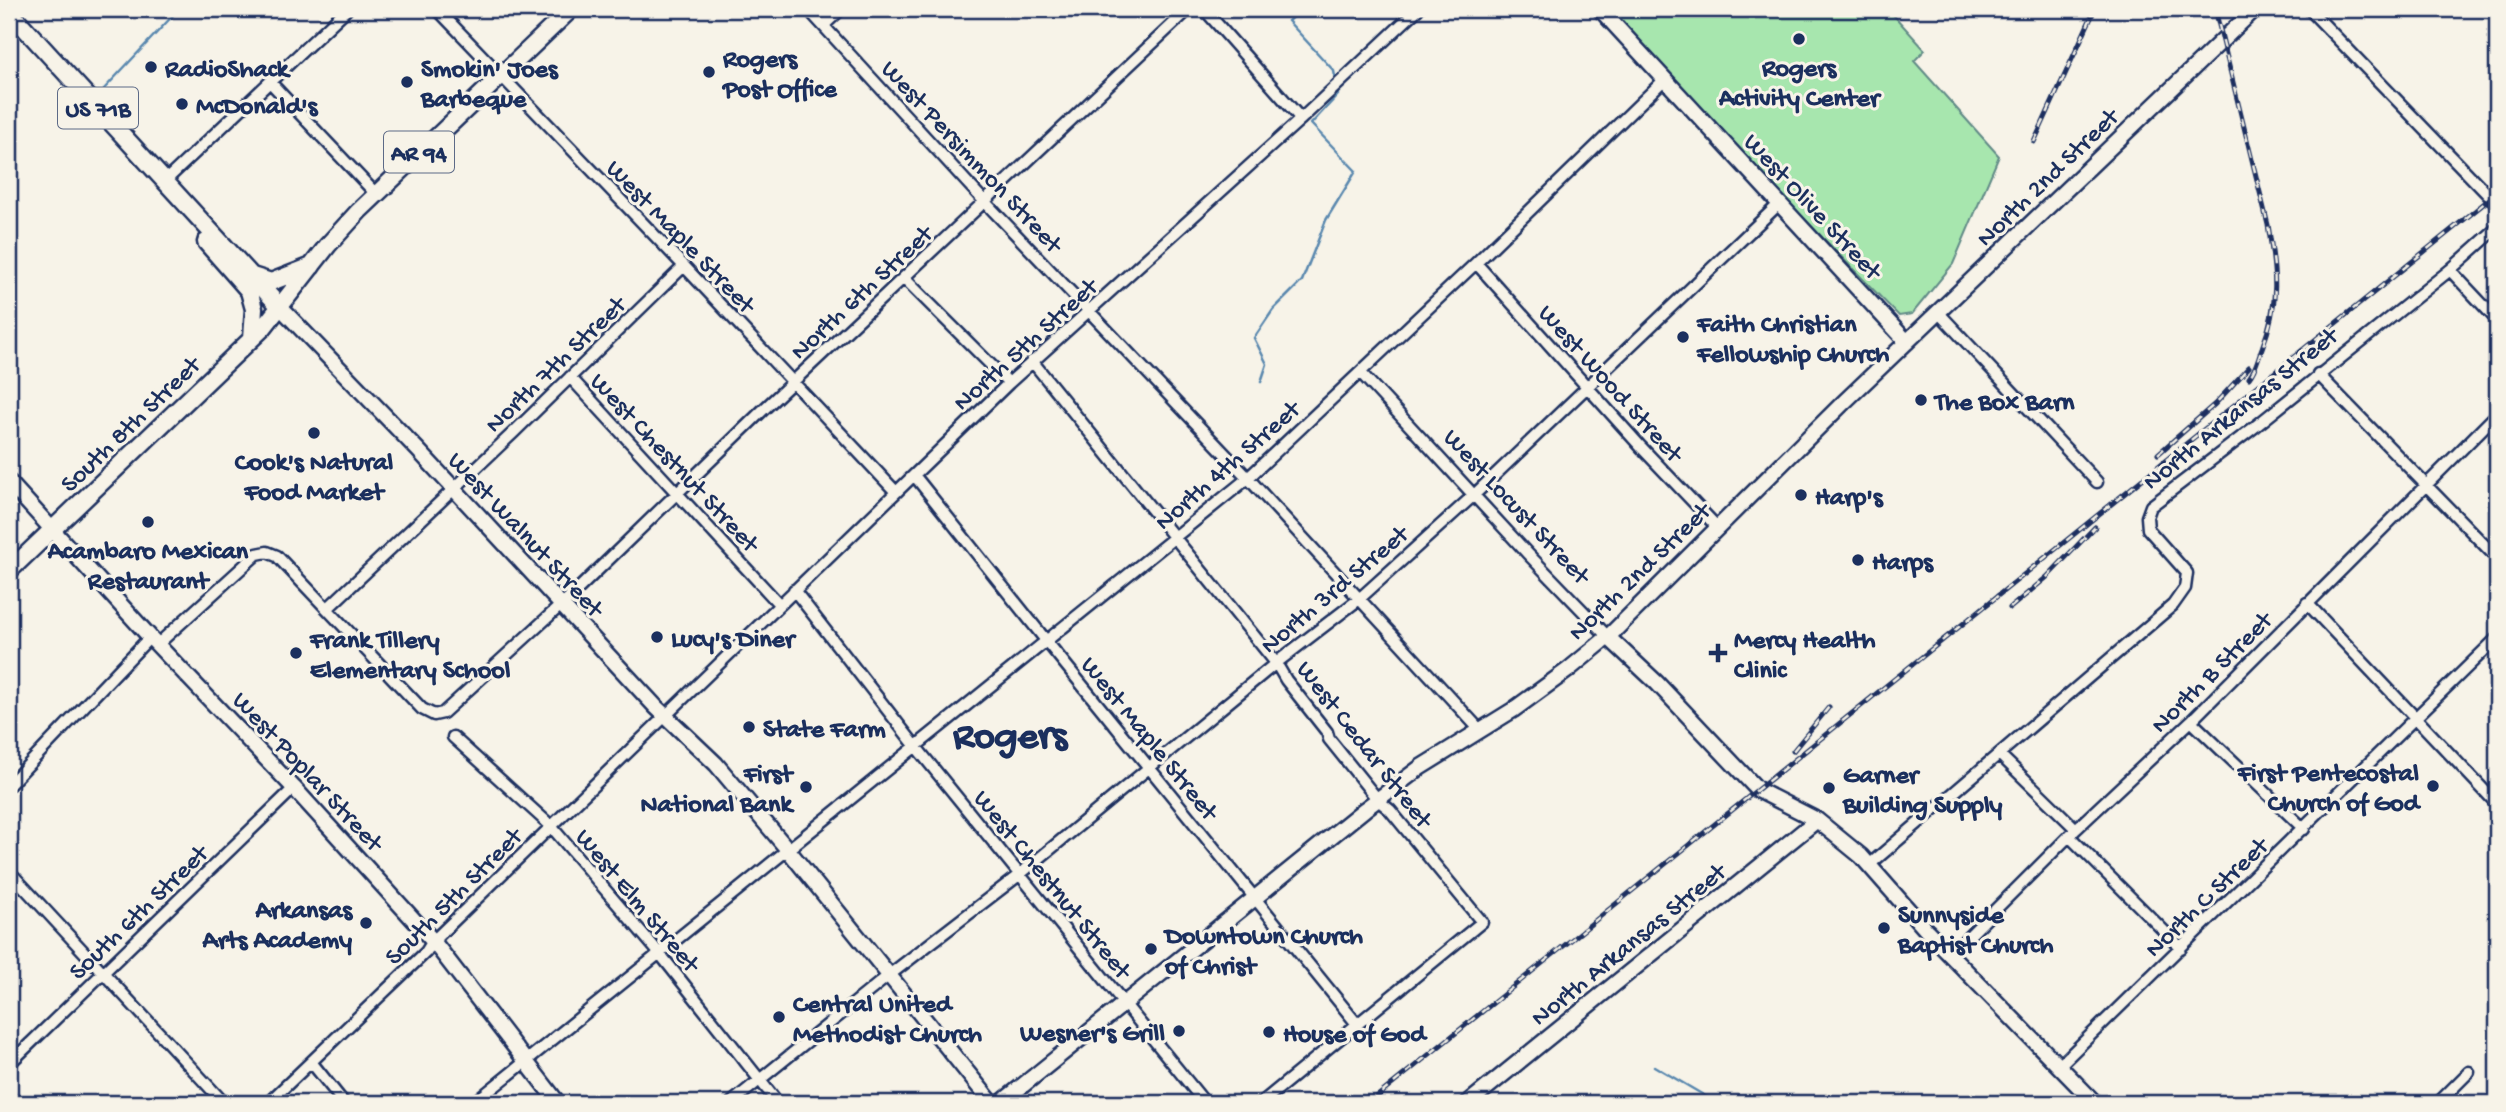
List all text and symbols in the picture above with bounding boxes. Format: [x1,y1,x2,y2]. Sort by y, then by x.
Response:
marker: Rogers Activity Center [1791,31,1807,47]
place label: Rogers Post Office [721,46,838,107]
street label: West Persimmon Street [872,55,1069,263]
place label: Rogers Activity Center [1718,55,1882,116]
place label: RadioShack [164,56,292,87]
place label: Smokin' Joes Barbeque [420,56,559,117]
marker: RadioShack [143,59,159,75]
marker: Rogers Post Office [701,64,717,80]
marker: Smokin' Joes Barbeque [399,74,415,90]
road number: US 71B [58,88,138,128]
place label: McDonald's [196,93,319,124]
marker: McDonald's [174,96,190,112]
street label: North 2nd Street [1971,102,2129,255]
street label: West Olive Street [1735,128,1888,290]
road number: AR 94 [384,132,454,172]
street label: West Maple Street [598,155,762,323]
street label: North 6th Street [785,219,943,368]
street label: North 5th Street [948,272,1108,419]
street label: North 7th Street [480,290,636,441]
street label: West Wood Street [1530,300,1689,472]
place label: Faith Christian Fellowship Church [1696,311,1889,372]
street label: North Arkansas Street [2138,321,2348,499]
marker: Faith Christian Fellowship Church [1675,329,1691,345]
street label: South 8th Street [56,350,210,501]
street label: West Chestnut Street [582,368,766,562]
place label: The Box Barn [1933,389,2075,420]
marker: The Box Barn [1913,392,1929,408]
street label: North 4th Street [1150,394,1310,539]
street label: West Locust Street [1435,424,1596,594]
marker: Cook's Natural Food Market [306,425,322,441]
street label: West Walnut Street [439,447,610,627]
place label: Cook's Natural Food Market [235,449,394,510]
place label: Harp's [1815,484,1884,515]
marker: Harp's [1793,487,1809,503]
street label: North 2nd Street [1563,496,1721,649]
marker: Acambaro Mexican Restaurant [140,514,156,530]
street label: North 3rd Street [1256,519,1418,662]
place label: Acambaro Mexican Restaurant [47,538,249,599]
place label: Harps [1872,549,1934,580]
marker: Harps [1850,552,1866,568]
street label: North B Street [2146,605,2282,741]
place label: Lucy's Diner [671,626,797,657]
place label: Frank Tillery Elementary School [309,627,511,688]
place label: Mercy Health Clinic [1734,627,1875,688]
marker: Lucy's Diner [649,629,665,645]
marker: Mercy Health Clinic [1708,643,1728,663]
marker: Frank Tillery Elementary School [288,645,304,661]
street label: West Maple Street [1072,652,1225,830]
street label: West Cedar Street [1288,656,1439,837]
street label: West Poplar Street [224,687,389,861]
district label: Rogers [953,715,1069,762]
place label: State Farm [763,716,886,747]
marker: State Farm [741,719,757,735]
place label: First Pentecostal Church of God [2237,760,2422,821]
place label: First National Bank [641,761,795,822]
place label: Garner Building Supply [1842,762,2003,823]
marker: First Pentecostal Church of God [2425,778,2441,794]
marker: First National Bank [798,779,814,795]
marker: Garner Building Supply [1821,780,1837,796]
street label: West Chestnut Street [965,785,1138,988]
street label: South 5th Street [380,821,532,974]
street label: West Elm Street [567,824,706,982]
street label: North C Street [2140,831,2278,966]
street label: South 6th Street [64,838,218,989]
street label: North Arkansas Street [1526,857,1736,1035]
place label: Arkansas Arts Academy [202,897,353,958]
place label: Sunnyside Baptist Church [1897,902,2053,963]
marker: Arkansas Arts Academy [358,915,374,931]
marker: Sunnyside Baptist Church [1876,920,1892,936]
place label: Downtown Church of Christ [1163,923,1363,984]
marker: Downtown Church of Christ [1143,941,1159,957]
place label: Central United Methodist Church [793,991,982,1052]
marker: Central United Methodist Church [771,1009,787,1025]
place label: Wesner's Grill [1019,1020,1165,1051]
place label: House of God [1283,1021,1428,1052]
marker: Wesner's Grill [1171,1023,1187,1039]
marker: House of God [1261,1024,1277,1040]

